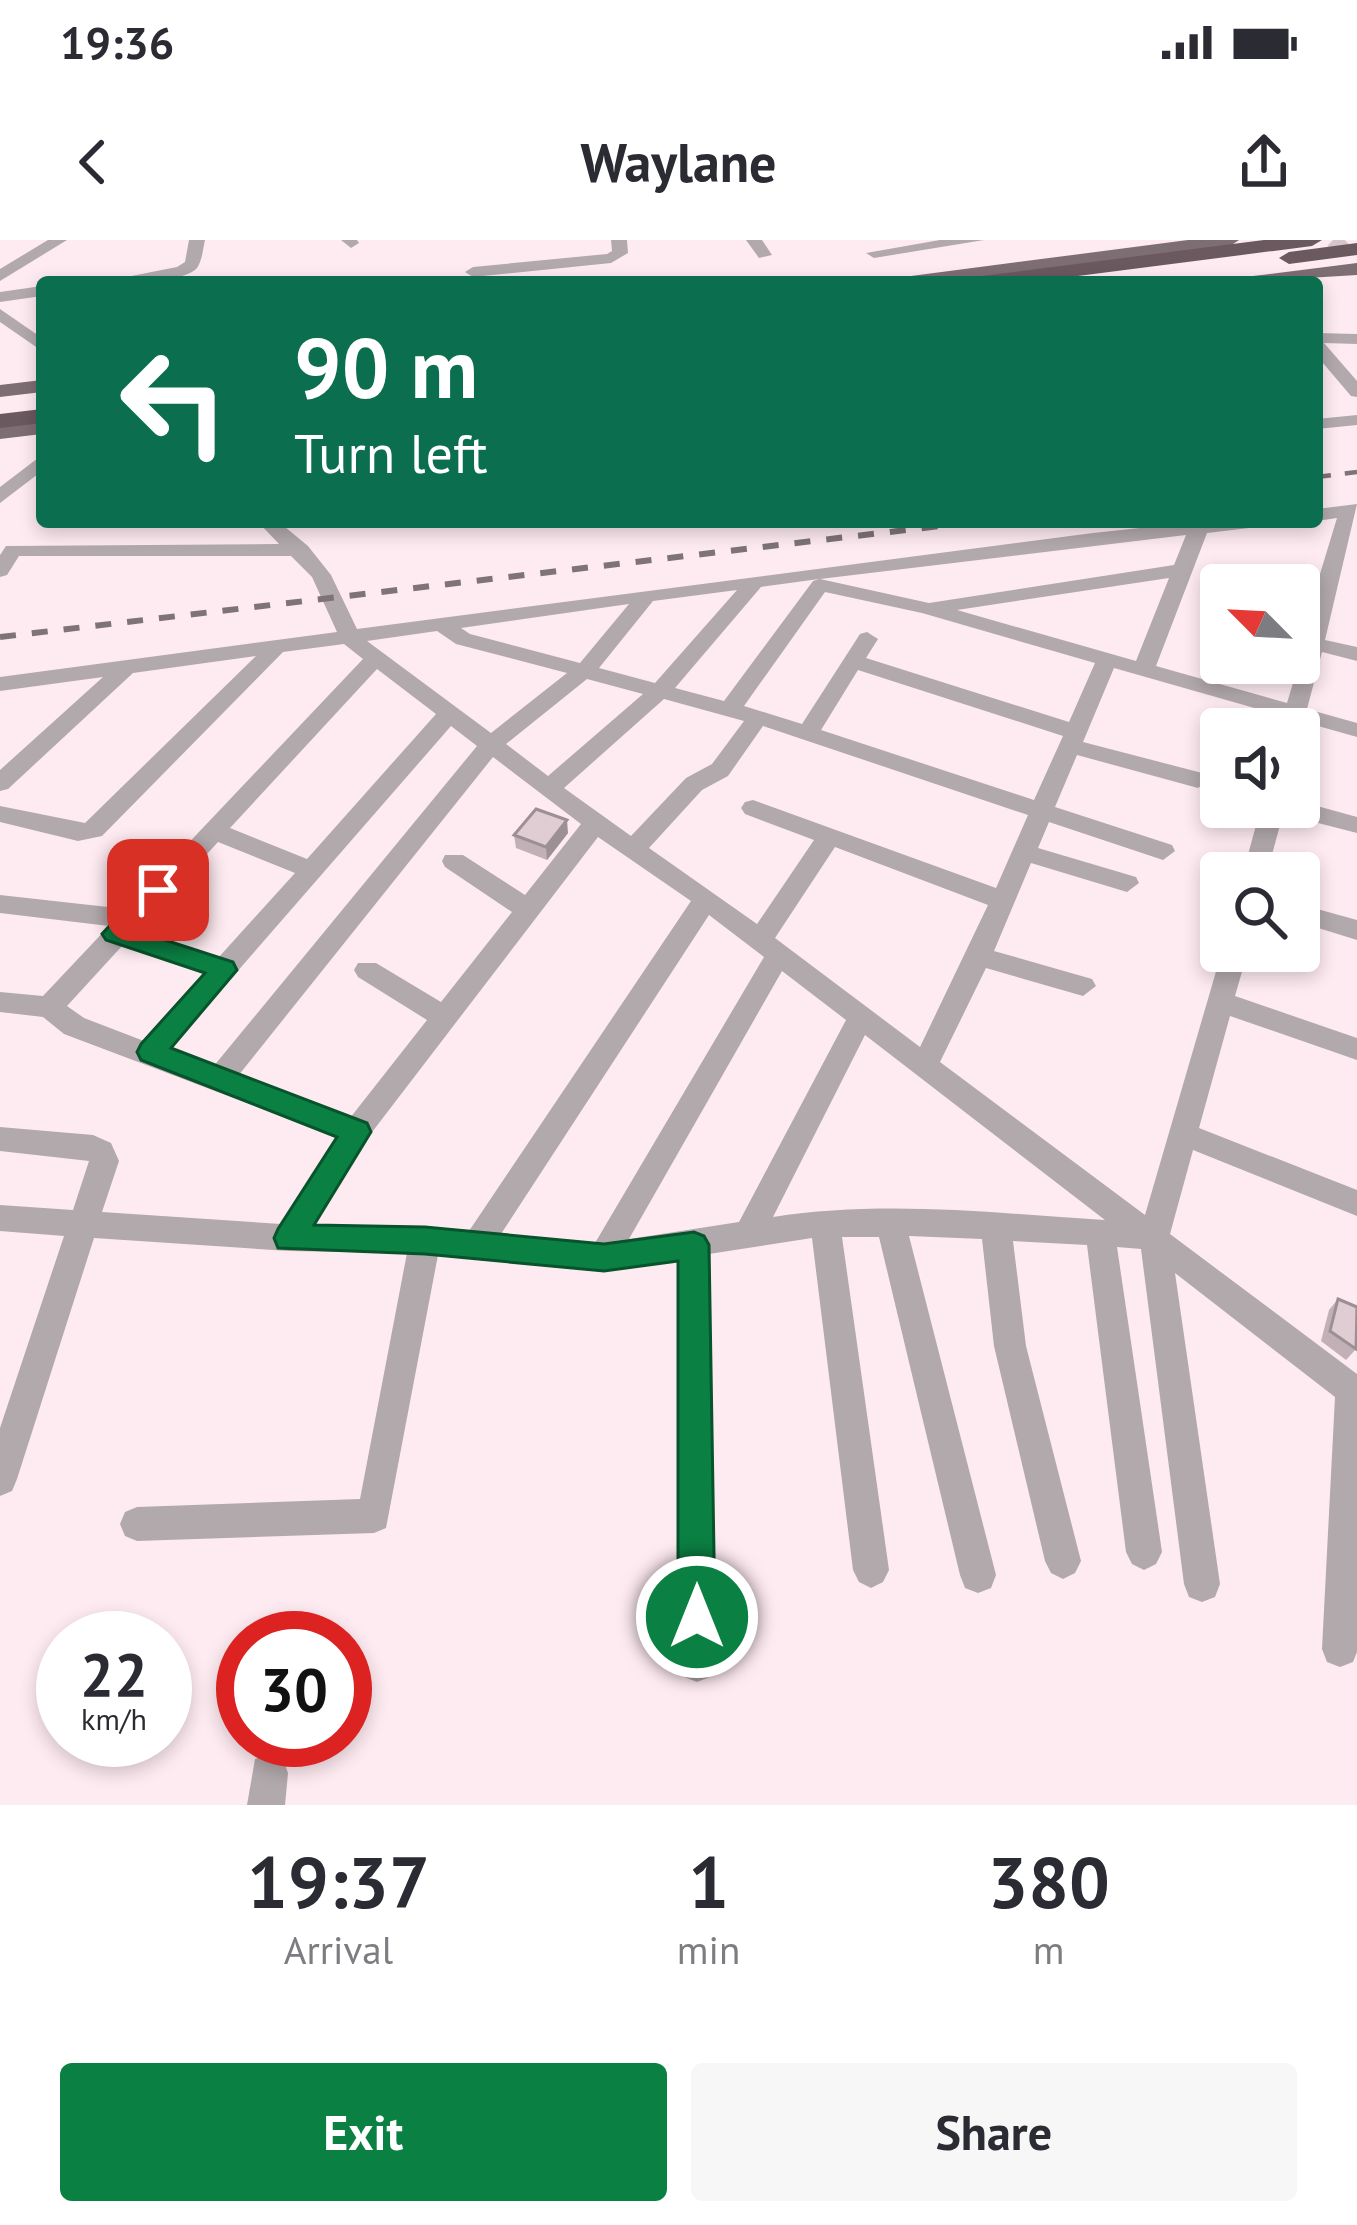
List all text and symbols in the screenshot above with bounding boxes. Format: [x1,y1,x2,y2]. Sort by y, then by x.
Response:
text: 19:36 [60,13,174,71]
text: Waylane [580,127,777,197]
icon: back [60,129,126,195]
icon: share [1231,129,1297,195]
text: 90 m [294,312,478,421]
icon: left [96,324,252,480]
text: Turn left [294,418,488,488]
north arrow [1200,564,1320,684]
map controls [1200,564,1320,972]
button: sound [1200,708,1320,828]
pin [107,839,209,941]
button: search [1200,852,1320,972]
icon: arrive [125,857,191,923]
position arrow [634,1554,760,1680]
speed limit sign: 30 [216,1611,372,1767]
text: 22 [80,1635,148,1713]
text: km/h [81,1699,147,1738]
text: 19:37 [247,1835,430,1928]
text: 1 [688,1835,729,1928]
text: 380 [987,1835,1110,1928]
text: Arrival [284,1924,393,1975]
text: min [677,1924,740,1975]
text: m [1033,1924,1064,1975]
button: Exit [60,2063,667,2201]
button: Share [691,2063,1297,2201]

